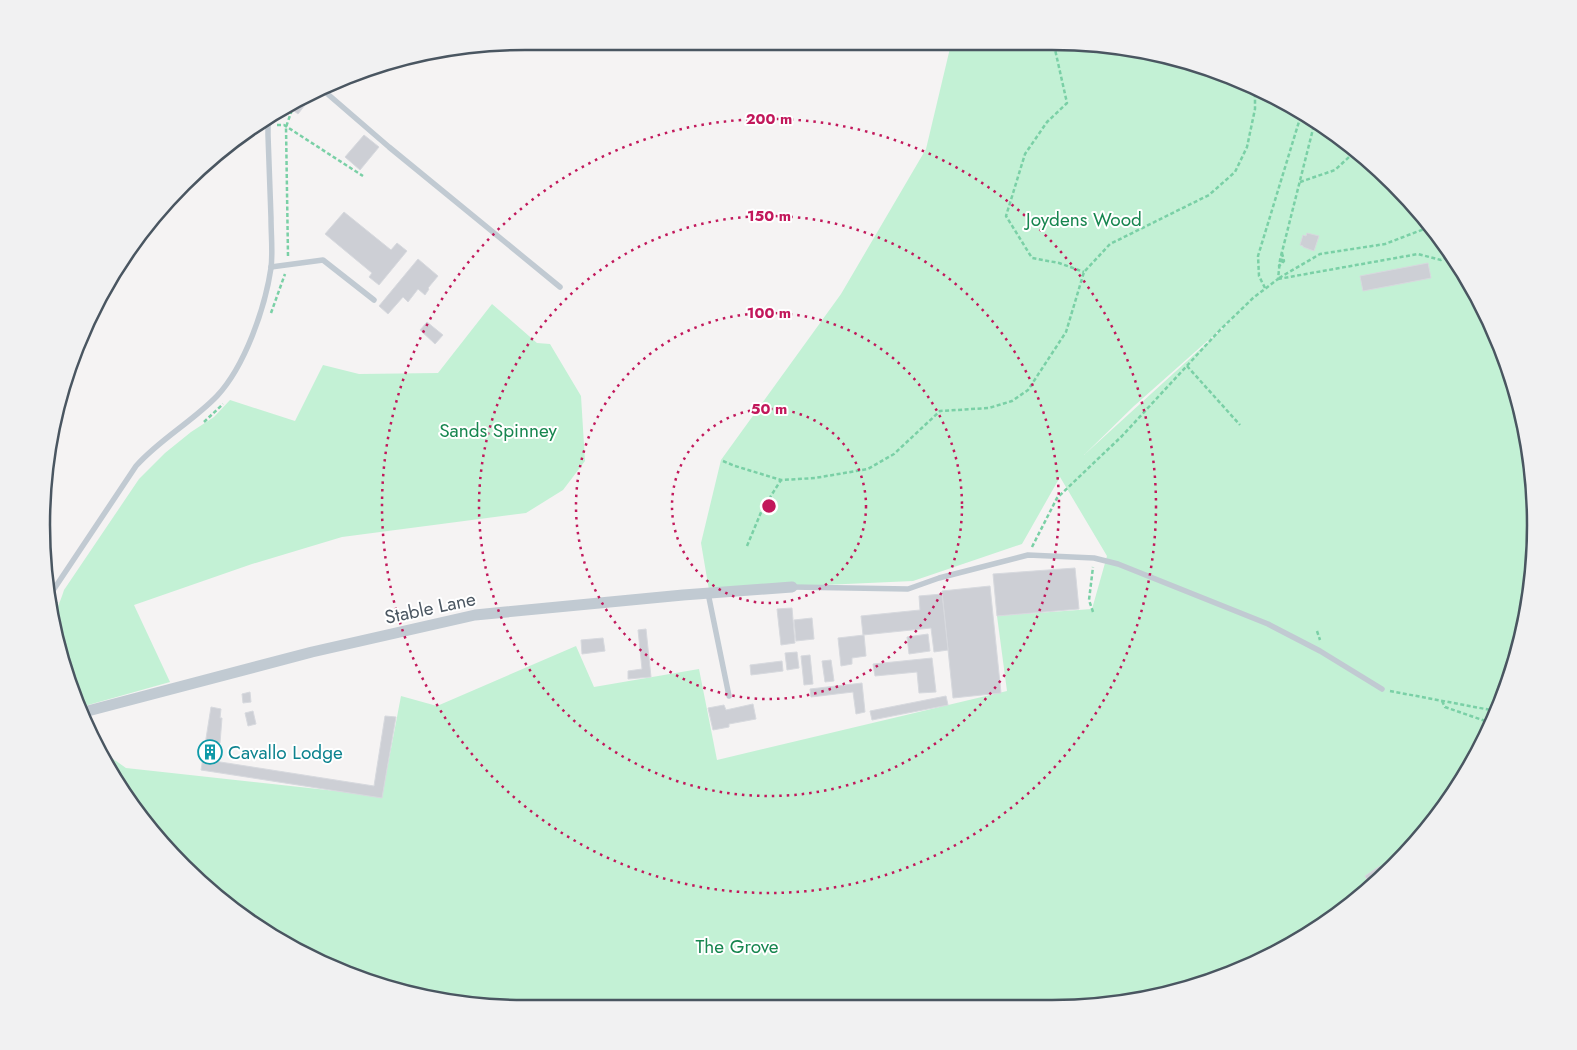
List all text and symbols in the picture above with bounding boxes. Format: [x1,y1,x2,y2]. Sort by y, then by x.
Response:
text: 200 m [746,108,792,130]
text: 150 m [747,205,791,227]
park label: Joydens Wood [1023,206,1142,233]
text: 100 m [747,302,791,324]
text: 50 m [751,398,787,420]
park label: Sands Spinney [439,417,557,444]
centre of rings [760,497,778,515]
street label: Stable Lane [382,585,478,631]
building icon: Cavallo Lodge [197,739,223,765]
place label: Cavallo Lodge [228,739,343,766]
park label: The Grove [695,933,779,960]

